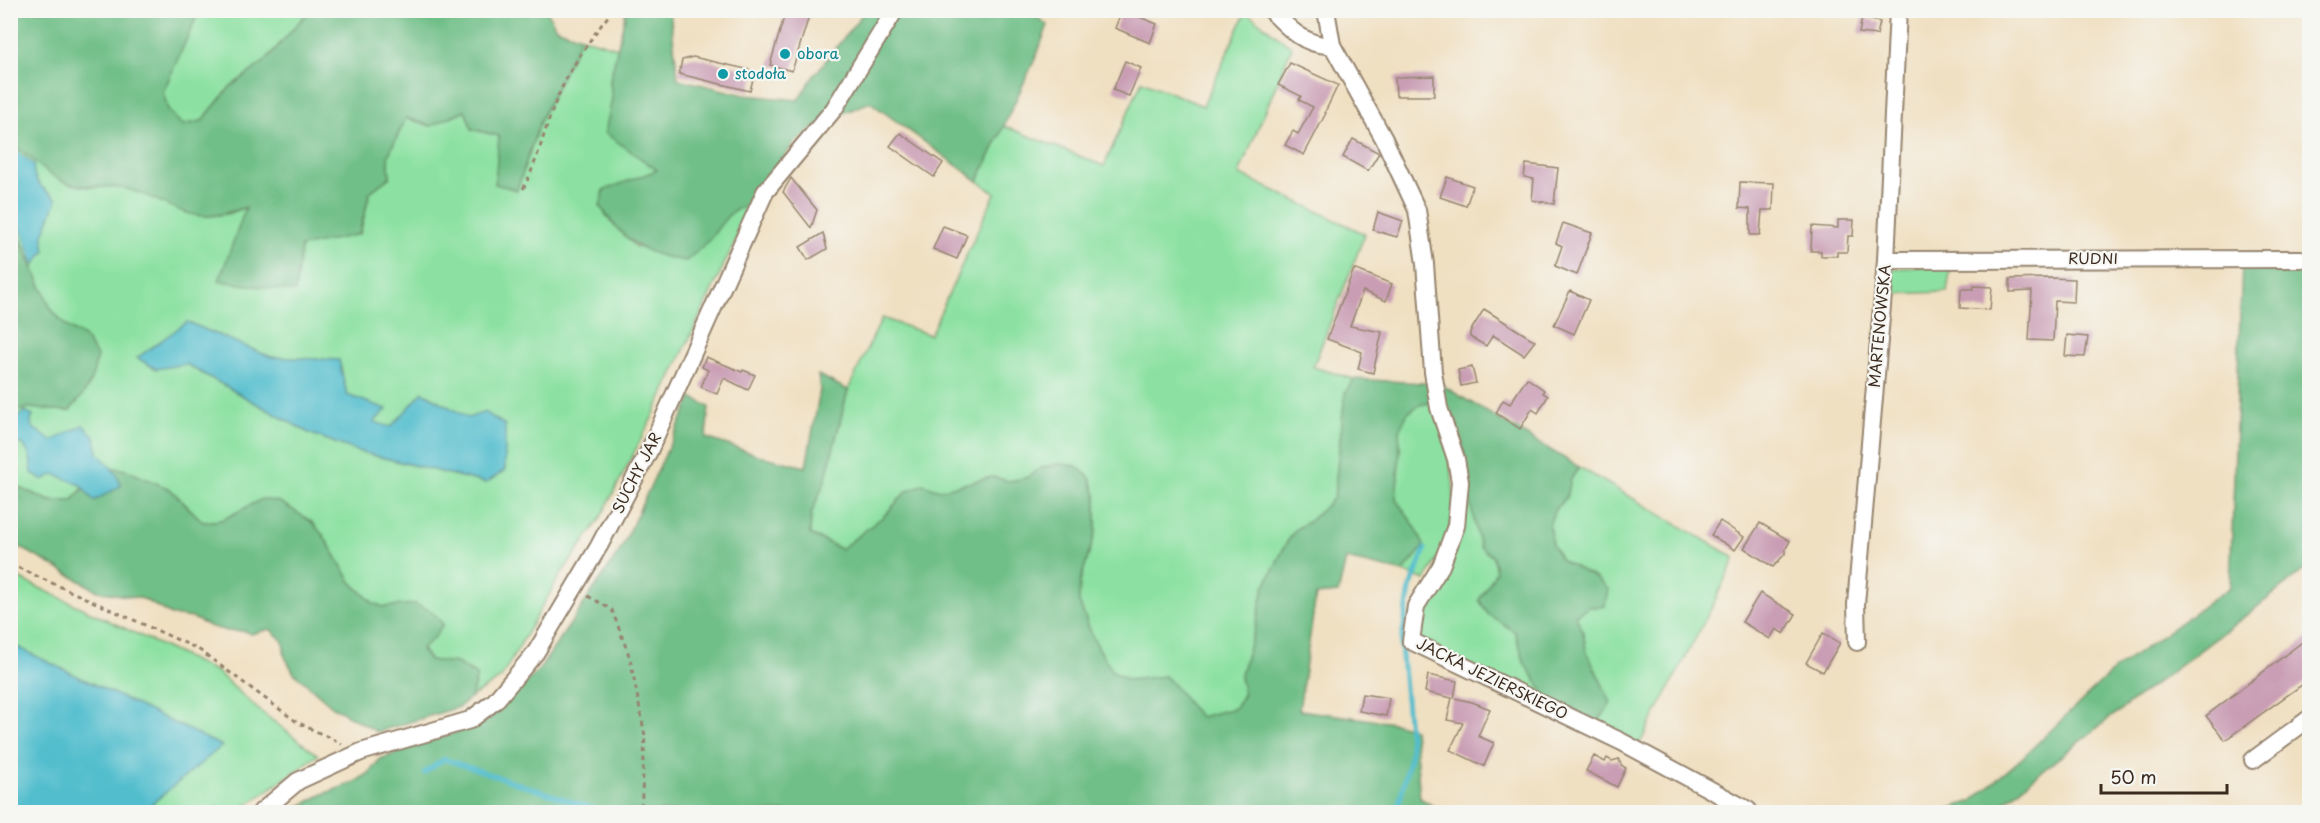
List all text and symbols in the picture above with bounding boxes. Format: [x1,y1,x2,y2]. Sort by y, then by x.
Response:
place label: obora [797,41,839,64]
marker: obora [778,47,792,61]
place label: stodoła [735,61,787,84]
marker: stodoła [716,67,730,81]
street label: RUDNI [2068,246,2118,269]
street label: MARTENOWSKA [1862,263,1895,388]
street label: SUCHY JAR [605,428,666,517]
street label: JACKA JEZIERSKIEGO [1413,631,1572,724]
scale bar [2101,757,2227,795]
text: 50 m [2110,763,2157,790]

